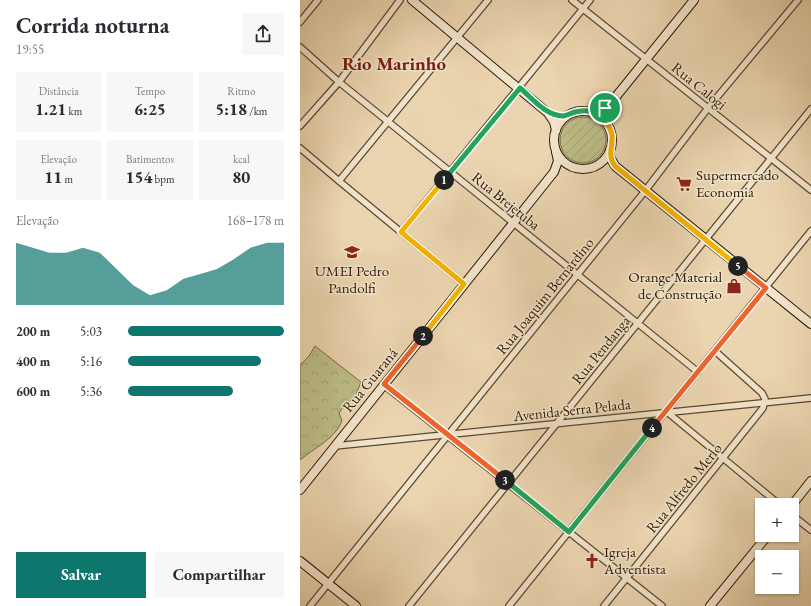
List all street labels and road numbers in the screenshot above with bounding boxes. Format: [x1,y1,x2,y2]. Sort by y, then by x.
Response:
street label: Rua Calogi [668,58,731,114]
street label: Rua Brejetuba [468,167,544,234]
street label: Rua Joaquim Bernardino [492,233,598,358]
street label: Rua Pendanga [567,311,634,388]
street label: Rua Guaraná [338,344,401,416]
street label: Avenida Serra Pelada [511,394,632,425]
street label: Rua Alfredo Merlo [642,439,726,536]

